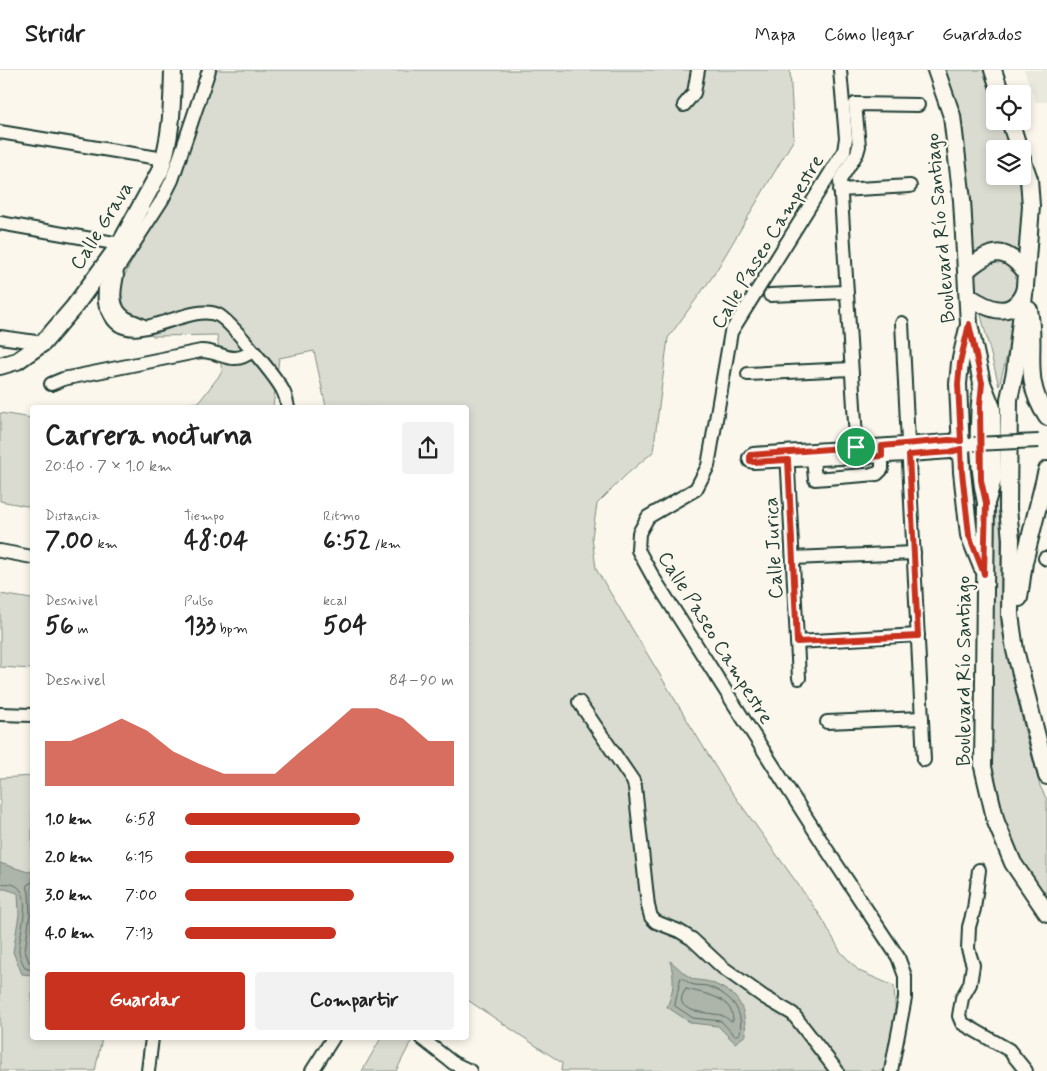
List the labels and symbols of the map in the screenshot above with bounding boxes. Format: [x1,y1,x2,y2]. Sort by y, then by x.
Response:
street label: Boulevard Río Santiago [919,132,963,324]
street label: Calle Paseo Campestre [705,150,831,334]
street label: Calle Grava [64,176,140,276]
pin [835,426,877,468]
street label: Calle Jurica [758,496,790,600]
street label: Calle Paseo Campestre [651,546,779,730]
street label: Boulevard Río Santiago [951,576,978,766]

